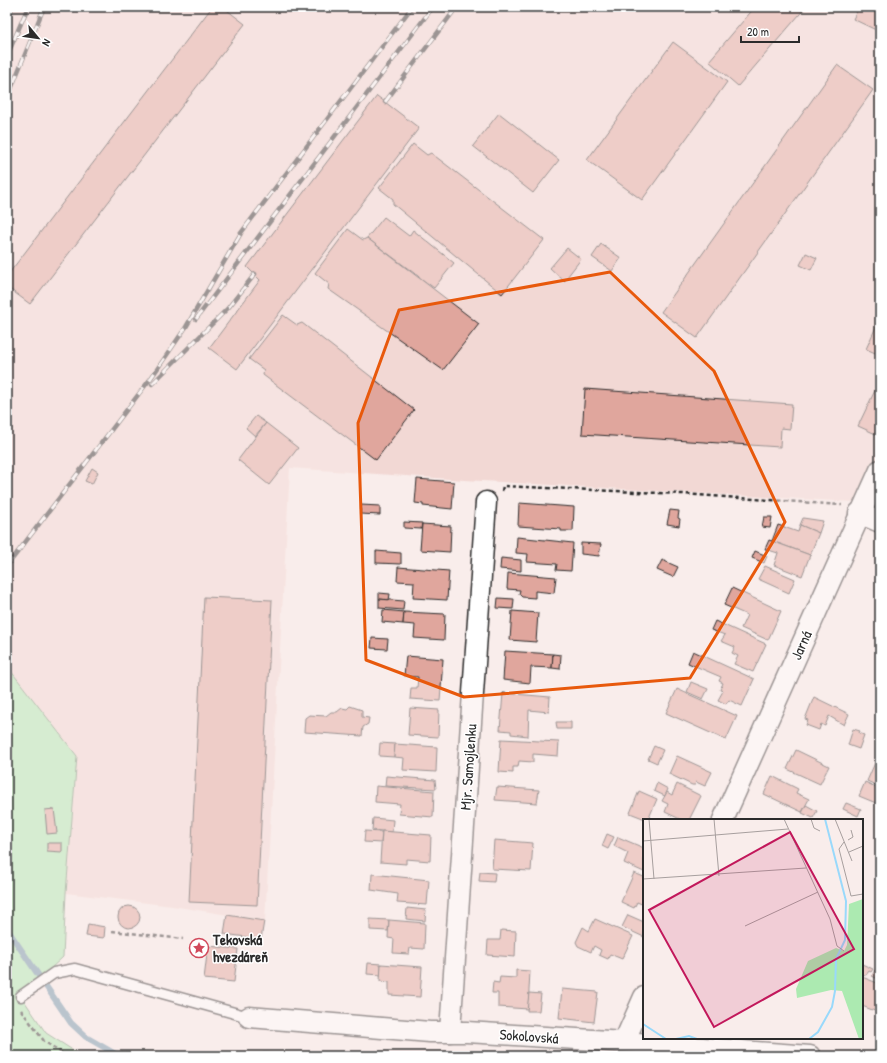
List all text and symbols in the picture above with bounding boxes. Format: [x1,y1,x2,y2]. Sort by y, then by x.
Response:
north arrow [18,18,58,58]
scale bar [741,18,799,44]
text: 20 m [747,23,769,40]
text: N [39,37,54,49]
street label: Jarná [785,627,817,663]
street label: Mjr. Samojlenku [455,723,481,811]
inset map [643,819,863,1039]
place label: Tekovská hvezdáreň [212,929,268,967]
place icon: Tekovská hvezdáreň [188,937,210,959]
street label: Sokolovská [499,1023,559,1049]

